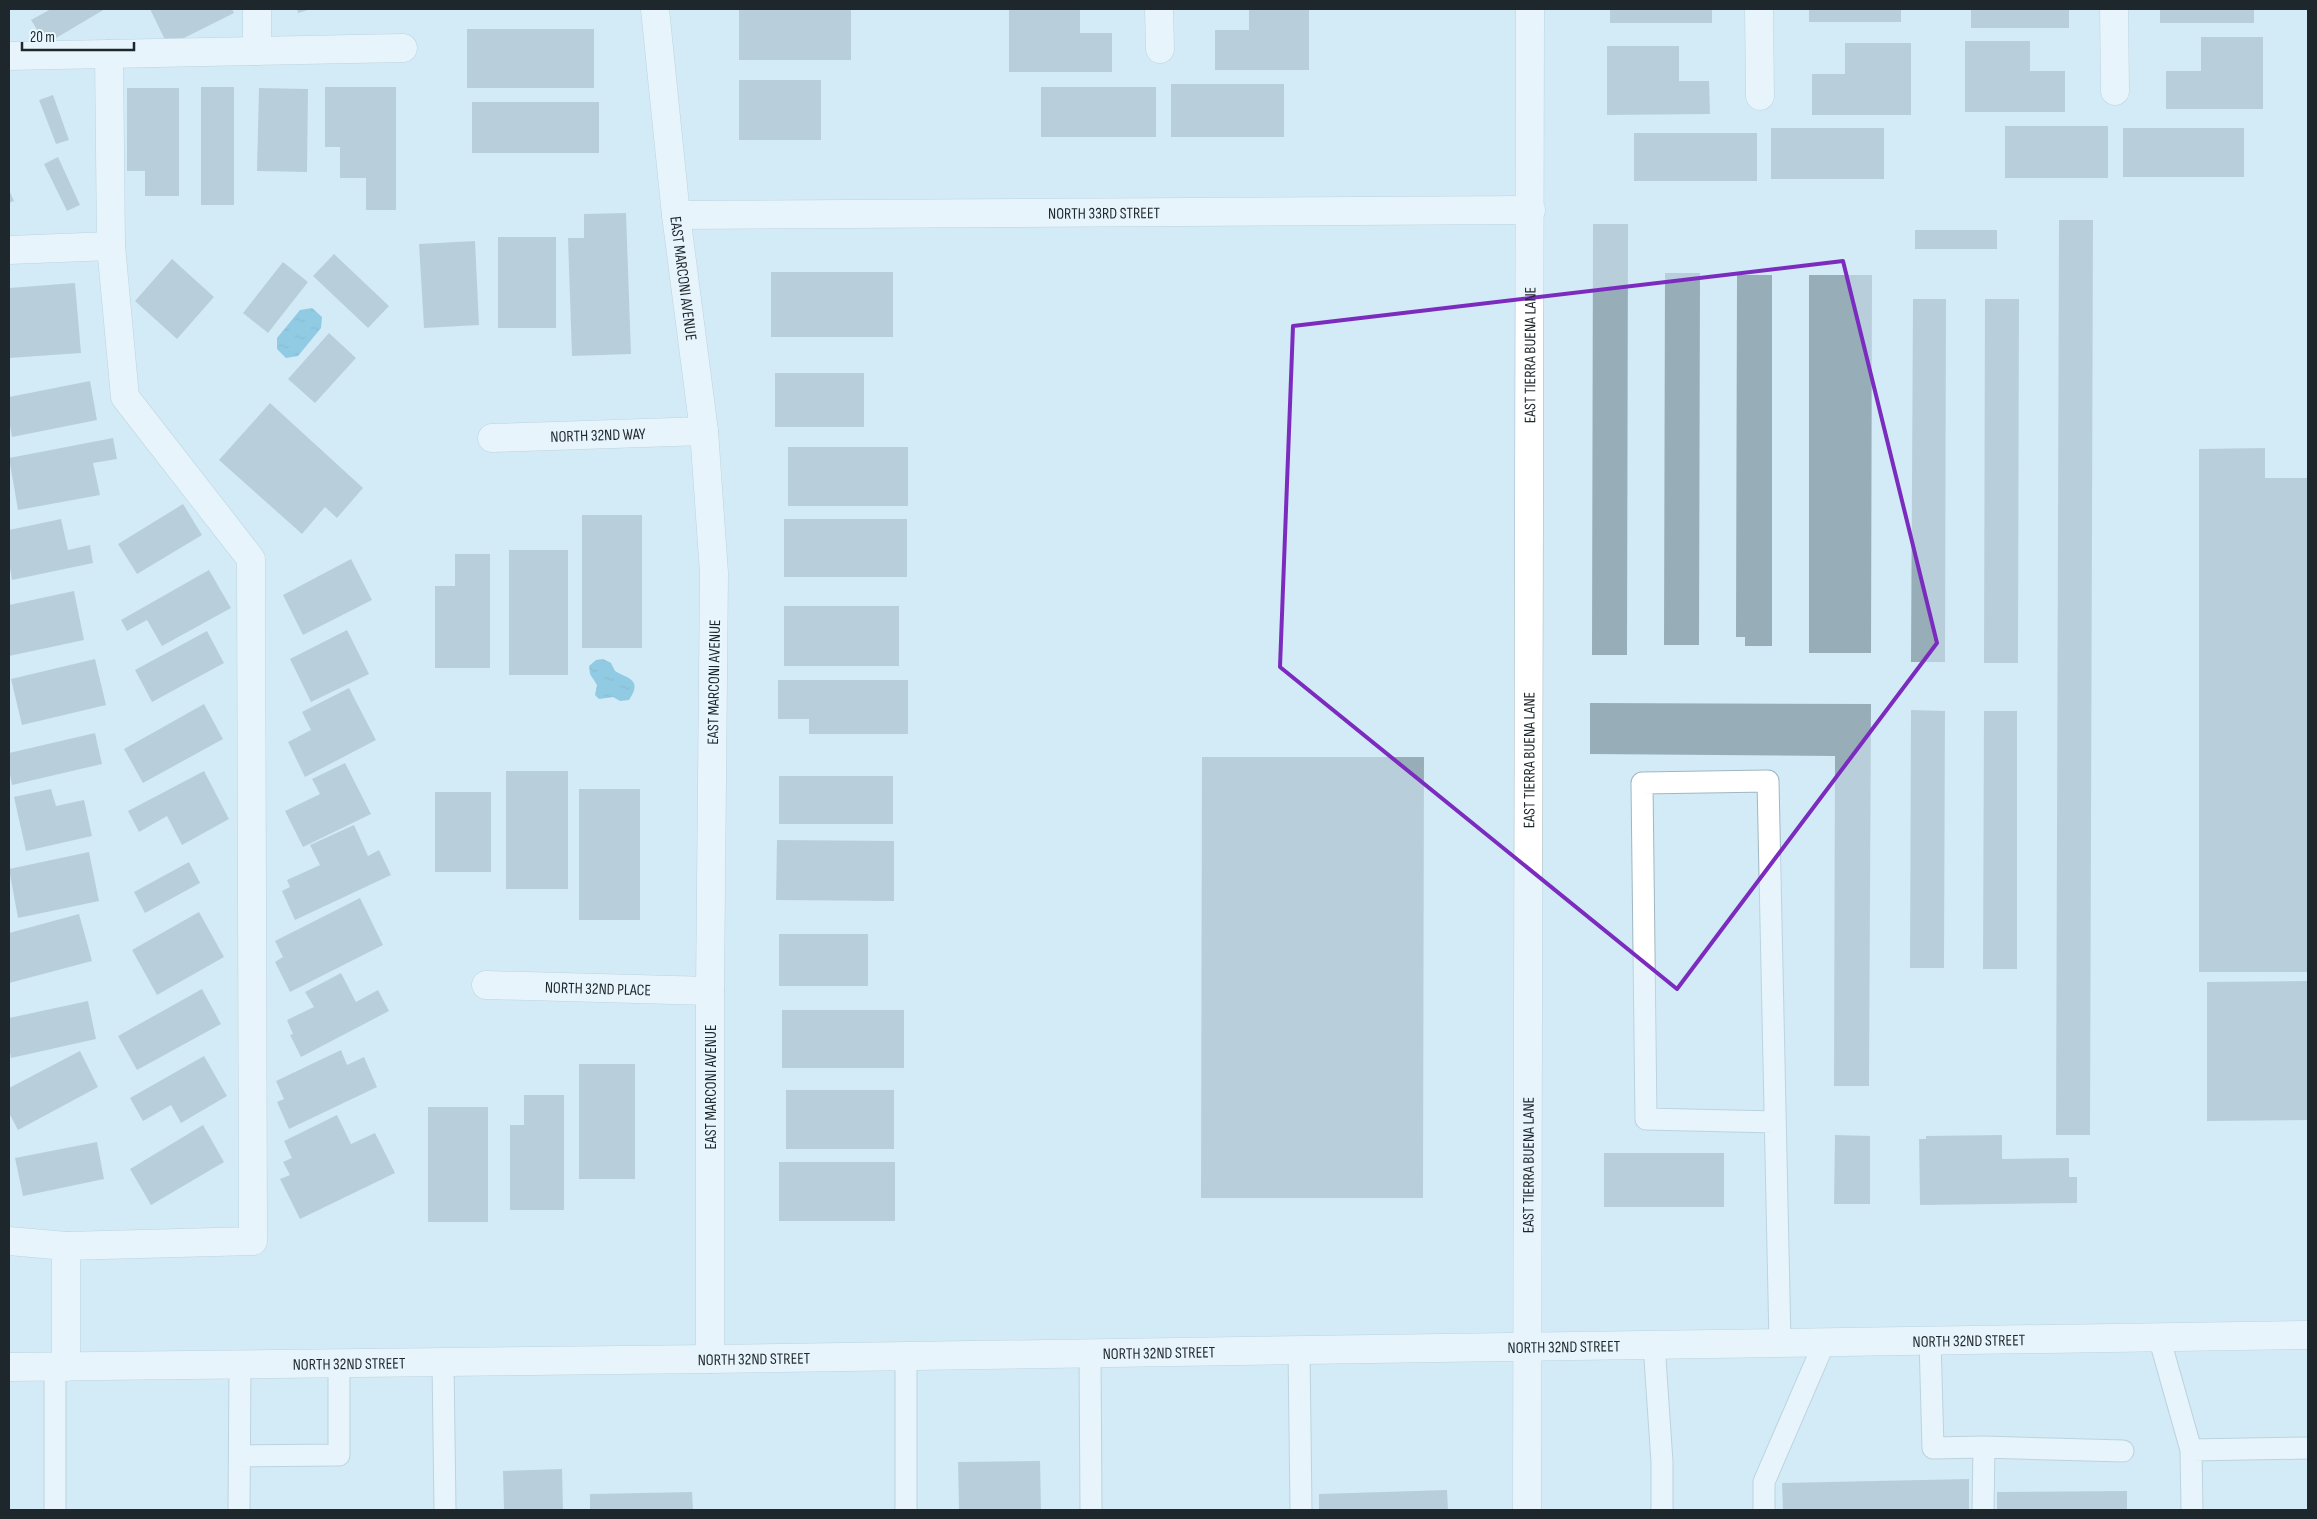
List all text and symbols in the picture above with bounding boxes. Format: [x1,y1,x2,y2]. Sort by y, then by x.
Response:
scale bar [22,20,135,52]
text: 20 m [30,28,55,47]
street label: NORTH 33RD STREET [1048,204,1161,224]
street label: EAST MARCONI AVENUE [665,215,700,342]
street label: EAST TIERRA BUENA LANE [1521,287,1540,423]
street label: NORTH 32ND WAY [550,425,646,447]
street label: EAST MARCONI AVENUE [704,619,725,745]
street label: EAST TIERRA BUENA LANE [1520,692,1540,828]
street label: NORTH 32ND PLACE [545,979,651,1000]
street label: EAST MARCONI AVENUE [702,1024,721,1150]
street label: EAST TIERRA BUENA LANE [1520,1097,1539,1233]
street label: NORTH 32ND STREET [1912,1331,2026,1352]
street label: NORTH 32ND STREET [1507,1337,1621,1358]
street label: NORTH 32ND STREET [1102,1343,1216,1364]
street label: NORTH 32ND STREET [698,1349,811,1370]
street label: NORTH 32ND STREET [293,1354,406,1375]

